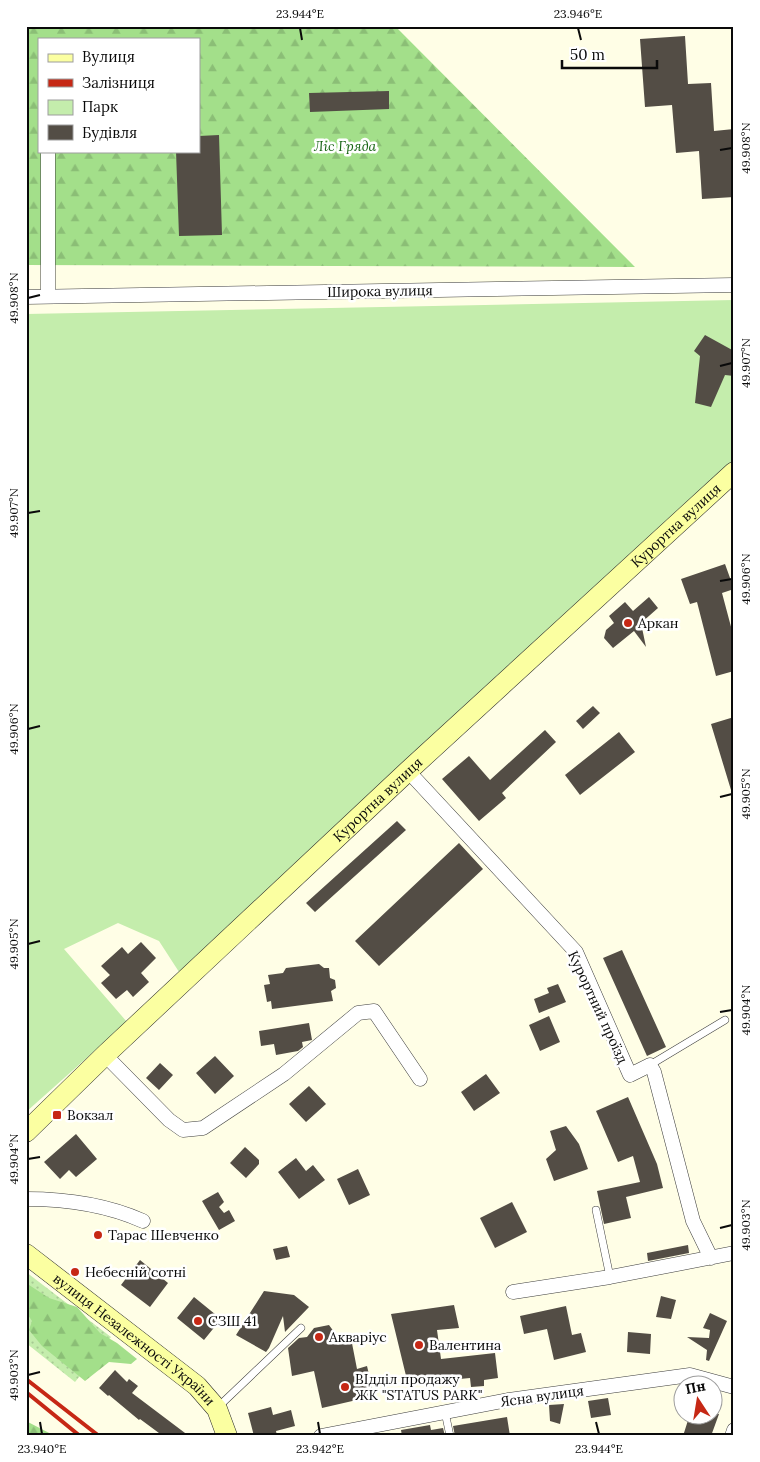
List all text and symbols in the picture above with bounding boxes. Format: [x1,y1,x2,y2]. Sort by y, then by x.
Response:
text: 23.944°E [276,6,324,21]
text: 23.946°E [554,6,602,21]
legend [38,38,200,152]
scale bar [562,38,658,70]
text: 50 m [570,45,605,64]
text: Вулиця [82,47,135,66]
text: Залізниця [82,73,155,92]
text: Парк [82,97,118,116]
text: 49.908°N [738,122,753,174]
text: Будівля [82,123,137,142]
park label: Ліс Гряда [314,137,377,155]
text: 49.908°N [6,272,21,324]
street label: Широка вулиця [327,281,433,301]
text: 49.907°N [738,338,753,388]
street label: Курортна вулиця [627,480,725,571]
text: 49.907°N [6,488,21,538]
text: 49.906°N [738,553,753,605]
place label: Аркан [637,614,679,632]
marker: Аркан [622,617,634,629]
text: 49.906°N [6,703,21,755]
street label: Курортна вулиця [329,753,426,846]
text: 49.905°N [738,768,753,820]
text: 49.905°N [6,918,21,970]
street label: Курортний проїзд [564,948,632,1066]
text: 49.904°N [738,985,753,1035]
place label: Вокзал [67,1106,113,1124]
marker: Вокзал [51,1109,63,1121]
text: 49.904°N [6,1134,21,1184]
text: 49.903°N [738,1199,753,1251]
place label: Тарас Шевченко [108,1226,219,1244]
marker: Тарас Шевченко [92,1229,104,1241]
place label: Небесній сотні [85,1263,186,1281]
marker: Небесній сотні [69,1266,81,1278]
street label: вулиця Незалежності України [50,1269,219,1410]
place label: СЗШ 41 [208,1312,257,1330]
marker: СЗШ 41 [192,1315,204,1327]
place label: Акваріус [328,1328,387,1346]
marker: Акваріус [313,1331,325,1343]
place label: Валентина [429,1336,501,1354]
marker: Валентина [413,1339,425,1351]
text: 49.903°N [6,1349,21,1401]
place label: ВІдділ продажу ЖК "STATUS PARK" [355,1370,483,1404]
north arrow [672,1374,722,1424]
text: Пн [684,1376,707,1398]
marker: ВІдділ продажу ЖК "STATUS PARK" [339,1381,351,1393]
street label: Ясна вулиця [499,1381,585,1411]
text: 23.940°E [17,1441,67,1456]
text: 23.942°E [296,1441,344,1456]
text: 23.944°E [575,1441,623,1456]

